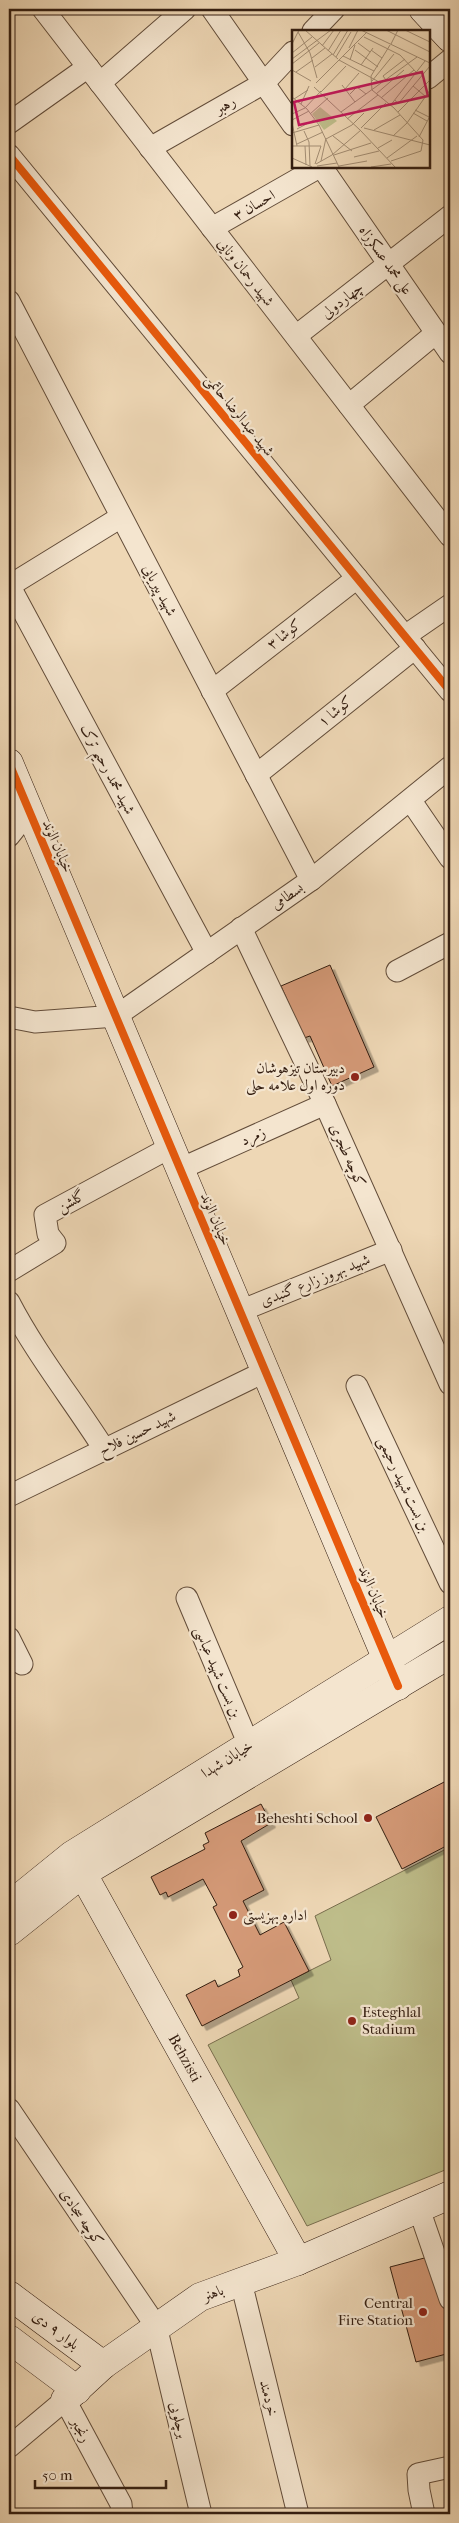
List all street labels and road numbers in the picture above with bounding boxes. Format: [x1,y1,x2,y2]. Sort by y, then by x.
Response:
street label: رهبر [210,92,239,119]
street label: احسان ۳ [230,186,278,224]
street label: علی محمد عسکرزاه [354,222,417,299]
street label: شهید رحمان ونایی [213,234,278,310]
street label: چهاردولی [317,278,367,323]
street label: شهید عبدالرضا حاتمی [200,371,278,461]
street label: شهید پیریایی [137,561,181,620]
street label: کوشا ۳ [263,615,305,653]
street label: کوشا ۱ [314,692,356,730]
street label: شهید محمد رحیم ترک [71,721,139,820]
street label: خیابان الوند [39,817,77,875]
street label: بسطامی [267,878,307,913]
street label: کوچه طجری [324,1121,370,1190]
street label: زمرد [238,1123,269,1151]
street label: گلشن [54,1186,89,1217]
street label: خیابان الوند [197,1190,235,1248]
street label: شهید بهروز زارع گنبدی [258,1250,374,1314]
street label: شهید حسین فلاح [95,1407,180,1463]
street label: بن بست شهید رحیمی [372,1434,434,1535]
street label: خیابان الوند [355,1563,393,1621]
street label: بن بست شهید عباسی [189,1623,245,1722]
street label: خیابان شهدا [198,1736,257,1783]
street label: Behzisti [165,2031,206,2086]
street label: کوچه سجادی [55,2185,108,2250]
street label: باهنر [198,2281,226,2306]
street label: بلوار ۹ دی [29,2307,83,2354]
street label: خردمند [256,2378,282,2418]
street label: برچلویی [164,2400,192,2441]
street label: رنجبر [66,2413,95,2445]

